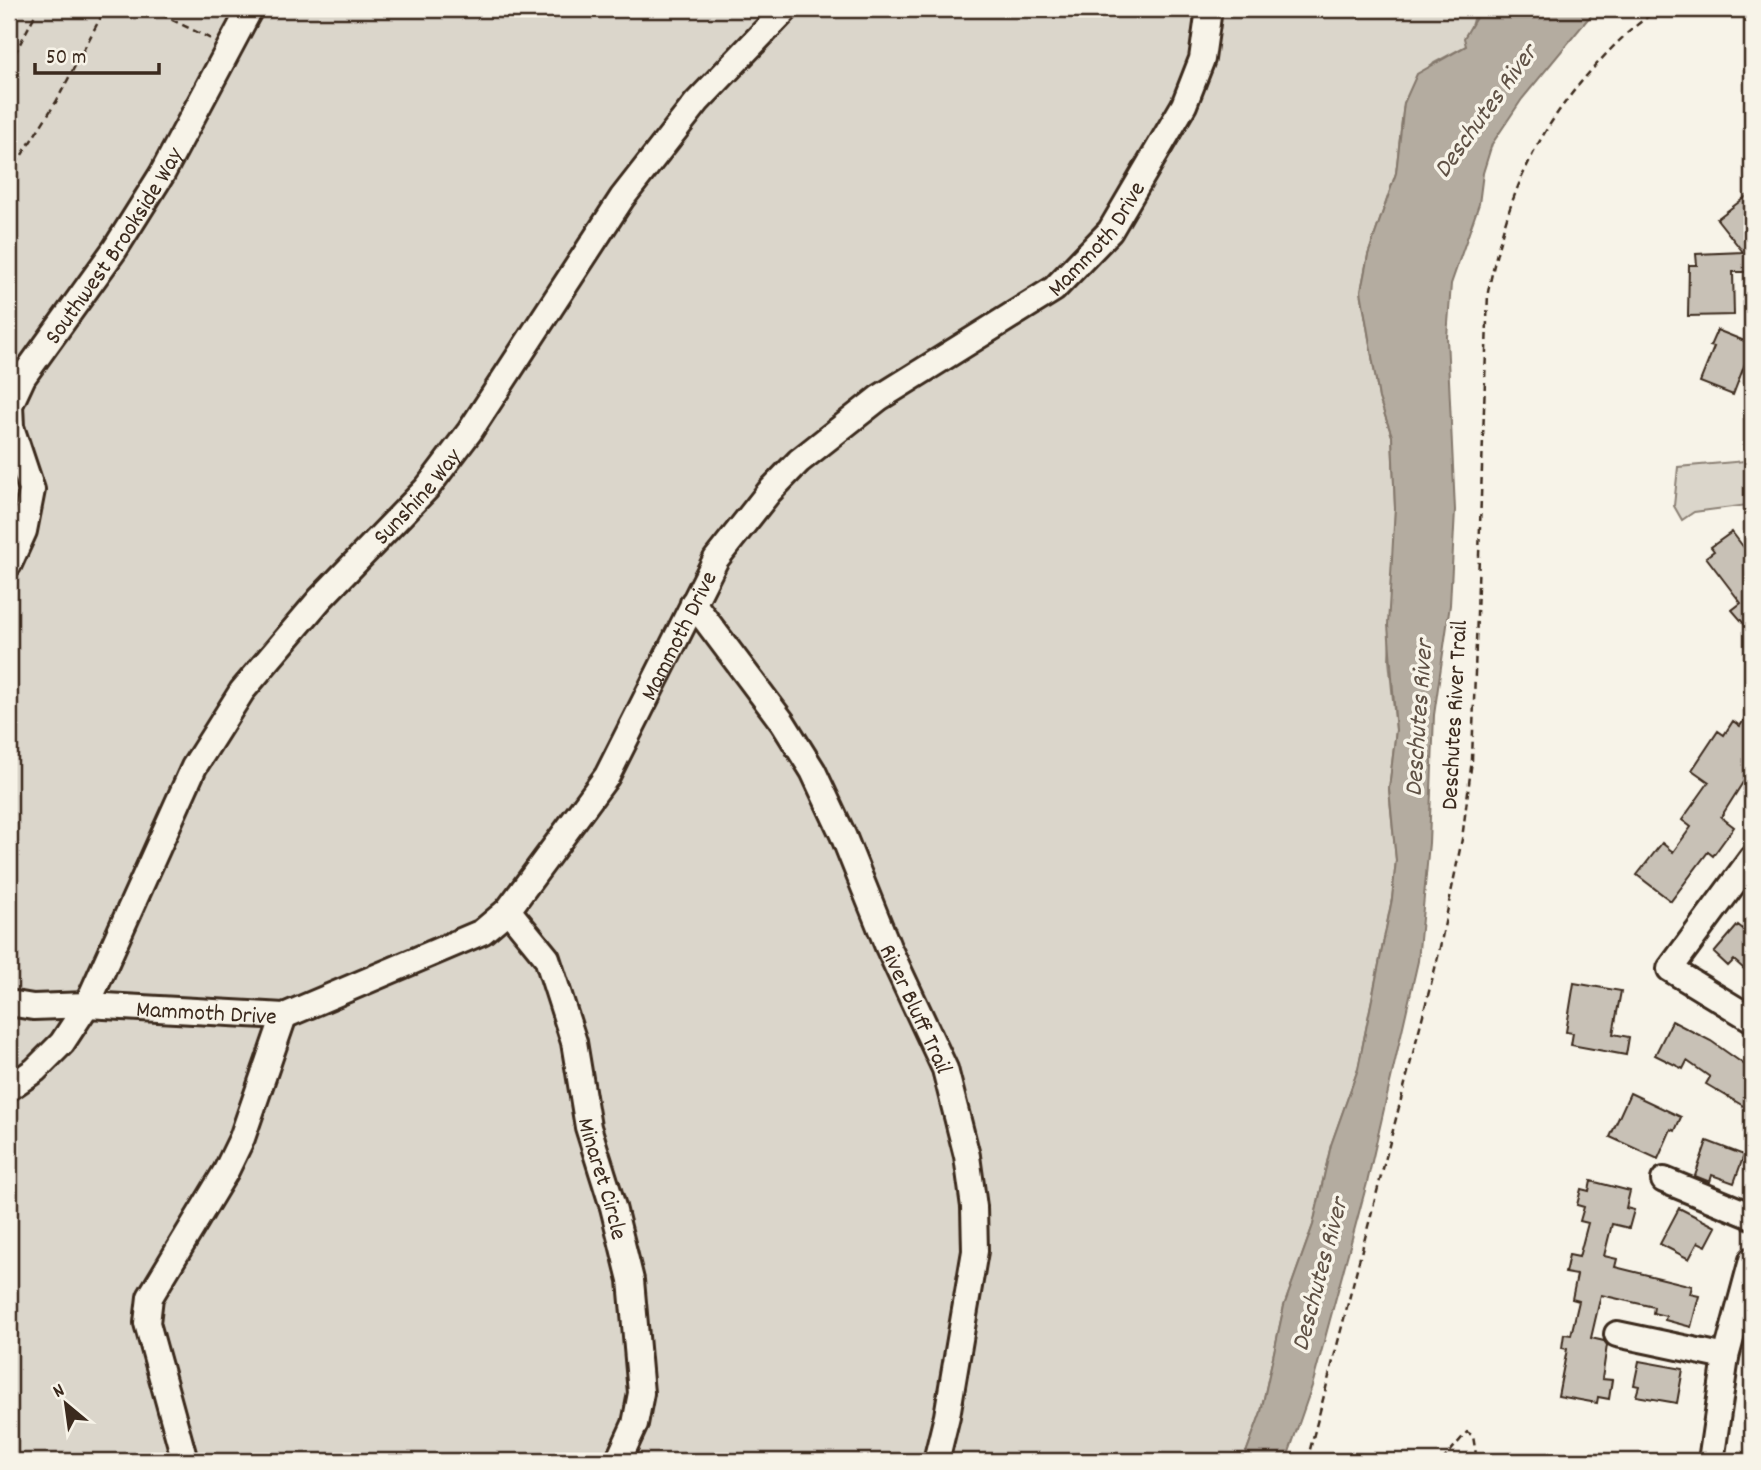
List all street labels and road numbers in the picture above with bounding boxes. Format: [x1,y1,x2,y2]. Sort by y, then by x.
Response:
street label: Southwest Brookside Way [38,141,194,352]
street label: Mammoth Drive [1041,176,1156,306]
street label: Sunshine Way [366,441,472,554]
street label: Mammoth Drive [634,566,727,707]
street label: Deschutes River Trail [1434,619,1478,811]
street label: River Bluff Trail [869,939,959,1078]
street label: Mammoth Drive [135,994,277,1036]
street label: Minaret Circle [567,1116,634,1244]

